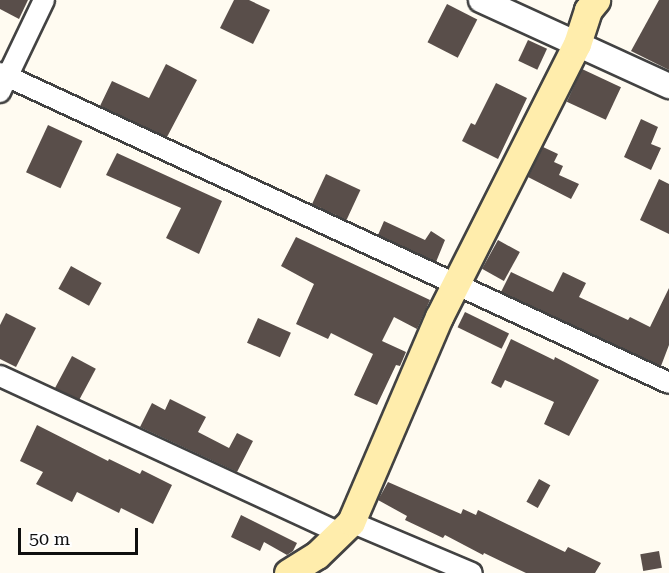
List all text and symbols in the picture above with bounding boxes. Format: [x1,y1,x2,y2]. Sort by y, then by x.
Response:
scale bar [21,516,141,554]
text: 50 m [29,528,70,549]

